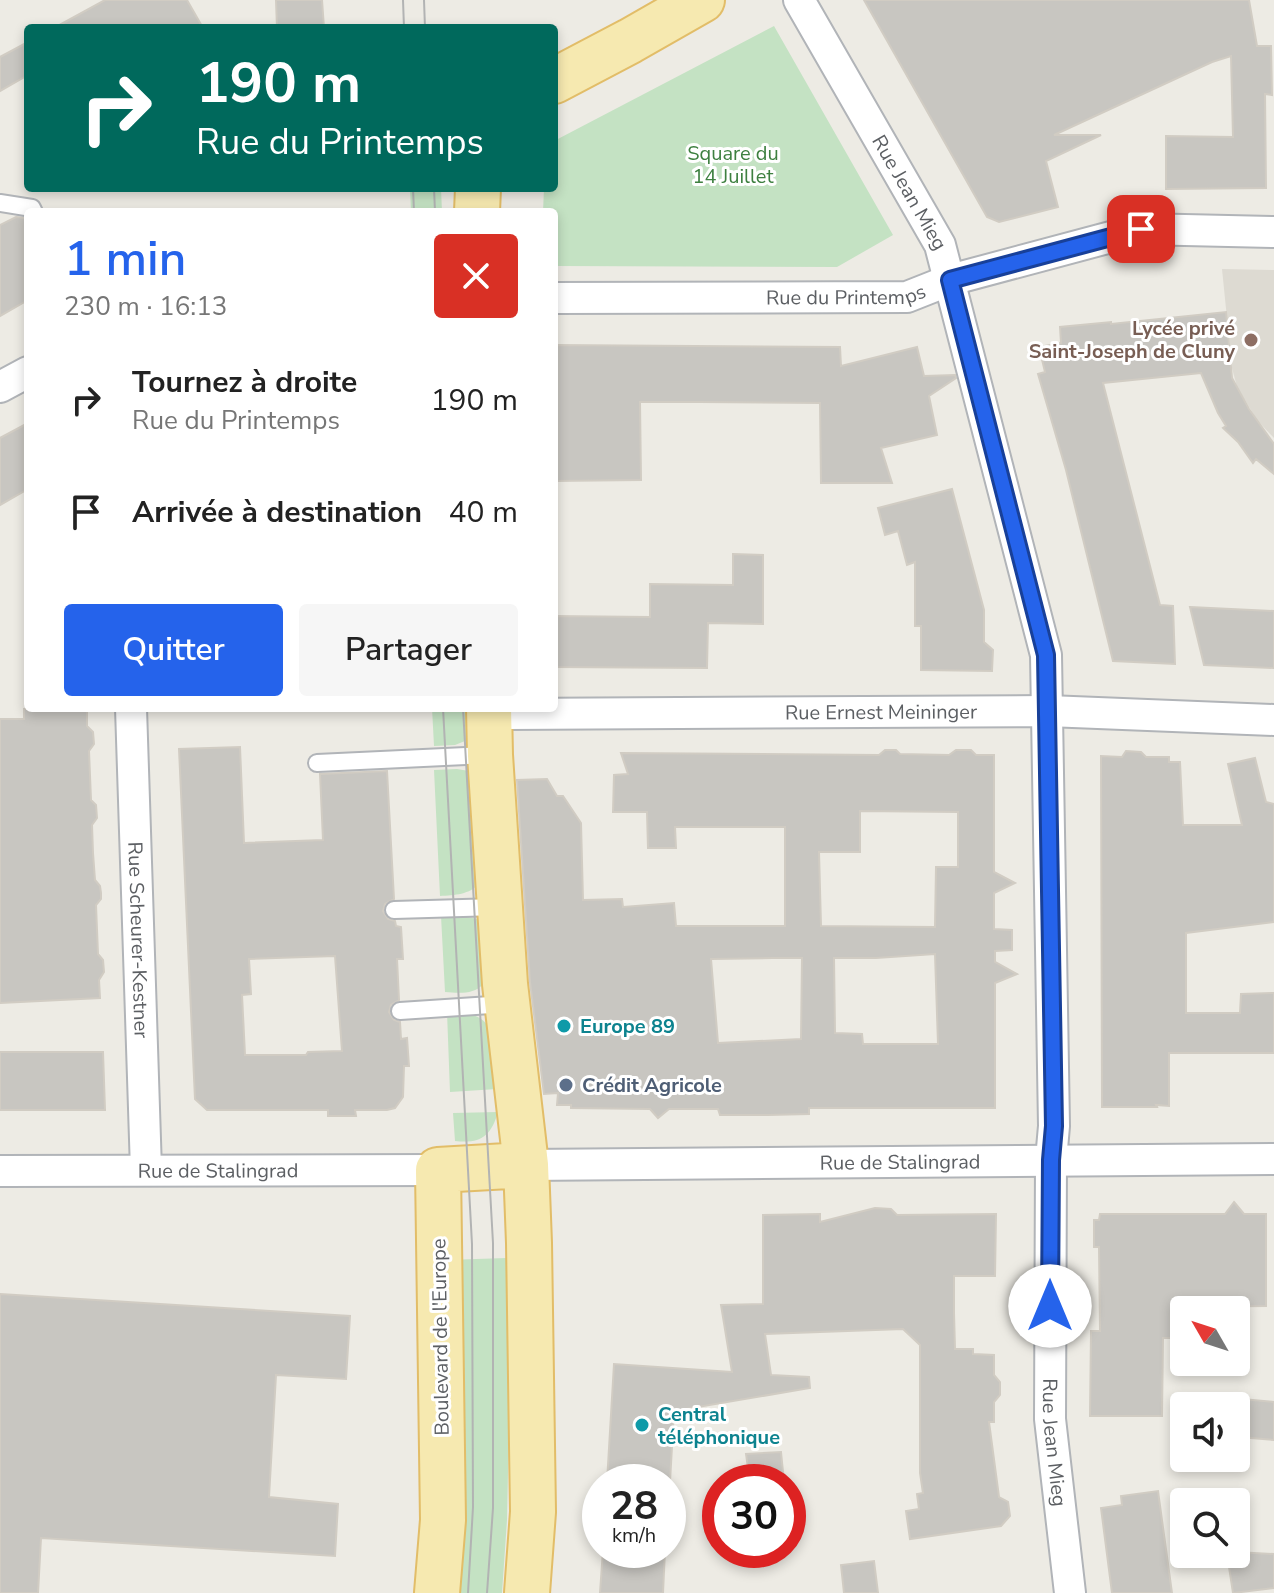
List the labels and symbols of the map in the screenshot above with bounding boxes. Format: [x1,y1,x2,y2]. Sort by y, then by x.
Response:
street label: Rue Jean Mieg [865,130,953,255]
park label: Square du 14 Juillet [687,140,779,190]
pin [1107,195,1175,263]
street label: Rue du Printemps [766,278,930,311]
place label: Lycée privé Saint-Joseph de Cluny [1029,315,1235,365]
marker: Lycée privé Saint-Joseph de Cluny [1242,331,1260,349]
street label: Rue Ernest Meininger [785,698,977,726]
street label: Rue Scheurer-Kestner [121,841,155,1039]
place label: Europe 89 [580,1013,675,1040]
marker: Europe 89 [555,1017,573,1035]
place label: Crédit Agricole [582,1072,722,1099]
marker: Crédit Agricole [557,1076,575,1094]
street label: Rue de Stalingrad [820,1148,980,1177]
street label: Rue de Stalingrad [138,1157,298,1185]
street label: Boulevard de l'Europe [425,1238,456,1436]
position arrow [1008,1264,1092,1348]
north arrow [1170,1296,1250,1376]
street label: Rue Jean Mieg [1036,1378,1073,1508]
place label: Central téléphonique [658,1401,780,1451]
marker: Central téléphonique [633,1416,651,1434]
speed limit sign: 30 [702,1464,806,1568]

